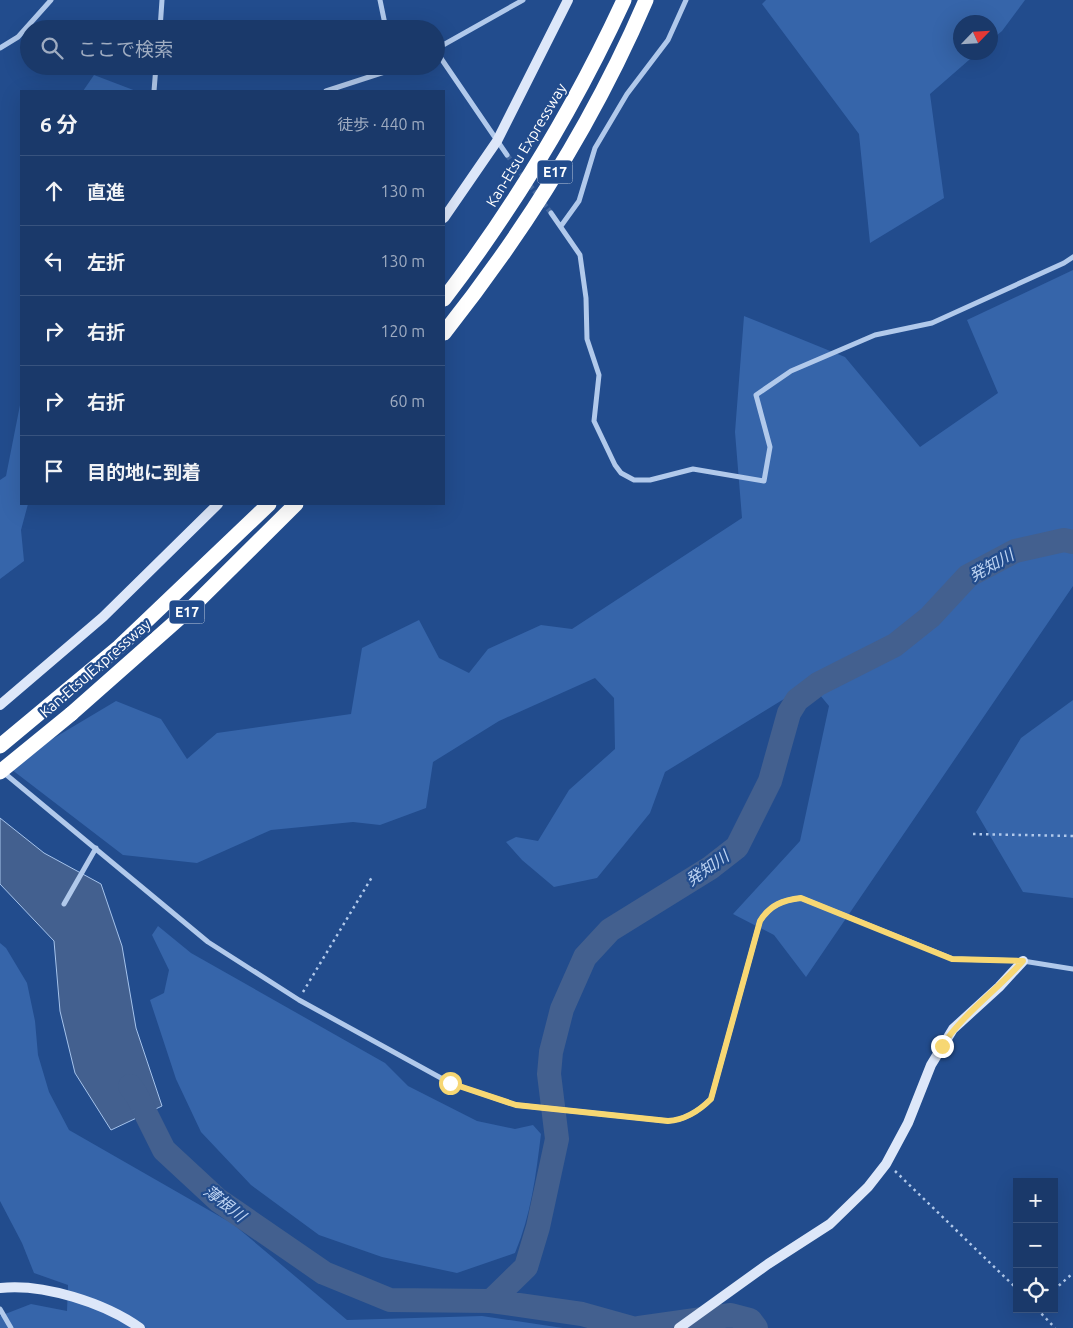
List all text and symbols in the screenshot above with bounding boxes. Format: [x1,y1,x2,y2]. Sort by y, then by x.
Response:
north arrow [953,15,998,60]
search box [20,20,445,75]
icon: search [38,34,66,62]
text: ここで検索 [78,38,173,60]
street label: Kan-Etsu Expressway [482,80,570,210]
text: 6 分 [40,112,78,136]
text: 徒歩 · 440 m [337,115,425,133]
road number: E17 [538,160,572,183]
icon: ahead [40,177,68,205]
text: 直進 [87,181,125,203]
text: 130 m [380,182,425,200]
icon: left [40,247,68,275]
text: 左折 [87,251,125,273]
text: 130 m [380,252,425,270]
icon: right [40,317,68,345]
text: 右折 [87,321,125,343]
text: 120 m [380,322,425,340]
icon: right [40,387,68,415]
text: 右折 [87,391,125,413]
text: 60 m [389,392,425,410]
icon: arrive [40,457,68,485]
text: 目的地に到着 [87,461,201,483]
water label: 発知川 [966,545,1018,585]
road number: E17 [170,600,204,624]
street label: Kan-Etsu Expressway [36,615,154,721]
water label: 発知川 [682,846,733,889]
route end [931,1035,954,1058]
route start [439,1072,462,1095]
map controls [1013,1178,1058,1313]
button: + [1013,1178,1058,1223]
water label: 薄根川 [201,1181,251,1226]
button: − [1013,1223,1058,1268]
button: locate [1013,1268,1058,1313]

